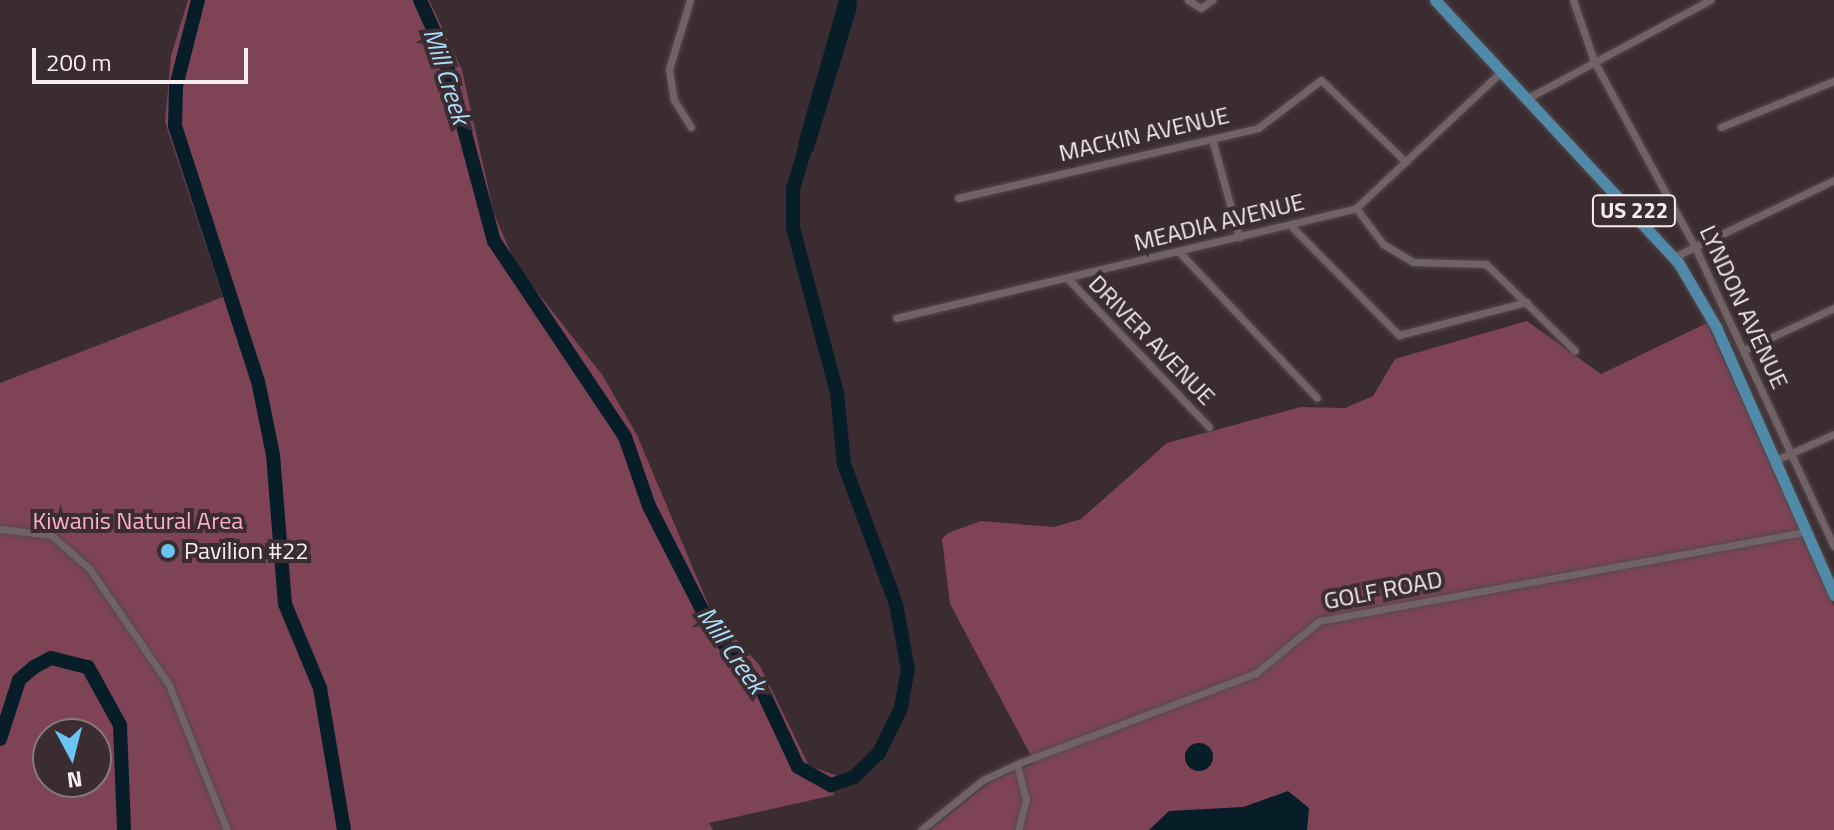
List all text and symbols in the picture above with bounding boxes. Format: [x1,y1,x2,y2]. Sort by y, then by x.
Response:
water label: Mill Creek [417,24,477,128]
scale bar [36,32,252,82]
text: 200 m [46,44,112,80]
street label: MACKIN AVENUE [1056,100,1232,168]
street label: MEADIA AVENUE [1131,187,1307,257]
road number: US 222 [1590,193,1678,229]
street label: LYNDON AVENUE [1694,221,1794,393]
street label: DRIVER AVENUE [1083,269,1221,411]
park label: Kiwanis Natural Area [33,507,243,535]
place label: Pavilion #22 [184,537,309,565]
marker: Pavilion #22 [159,542,177,560]
street label: GOLF ROAD [1321,564,1445,616]
water label: Mill Creek [691,600,773,700]
north arrow [32,718,112,798]
text: N [65,762,84,798]

